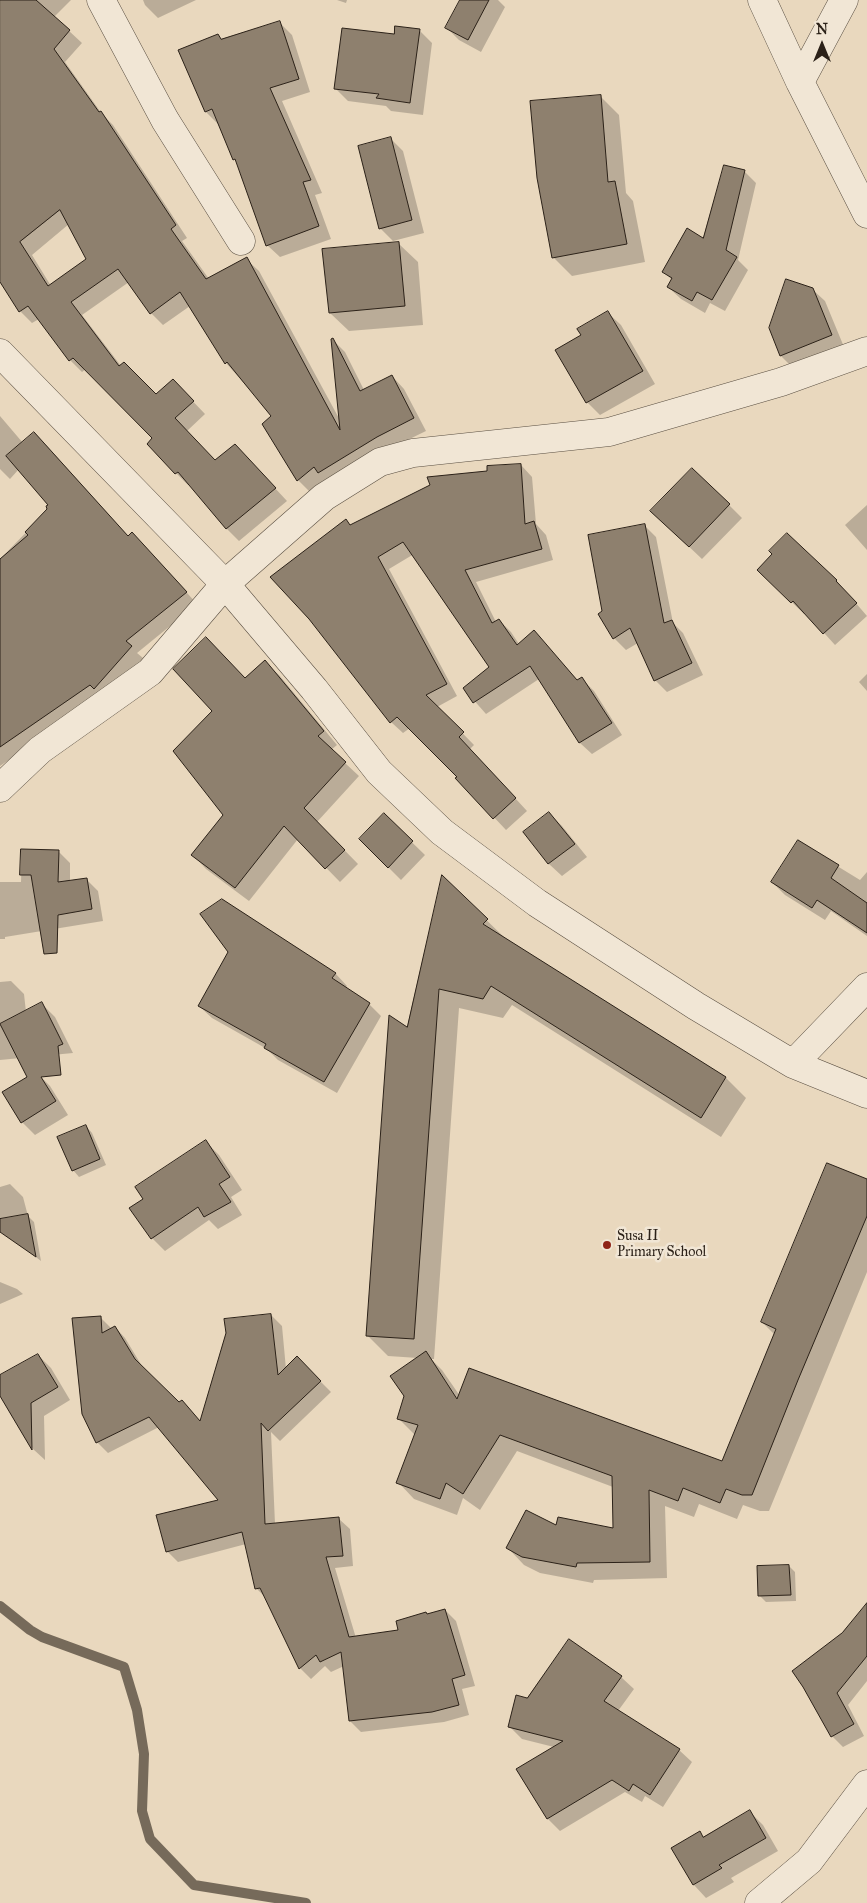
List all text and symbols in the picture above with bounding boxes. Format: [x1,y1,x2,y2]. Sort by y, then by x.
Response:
north arrow [797,20,847,70]
text: N [816,21,828,38]
place label: Susa II Primary School [617,1229,706,1262]
marker: Susa II Primary School [601,1239,613,1251]

